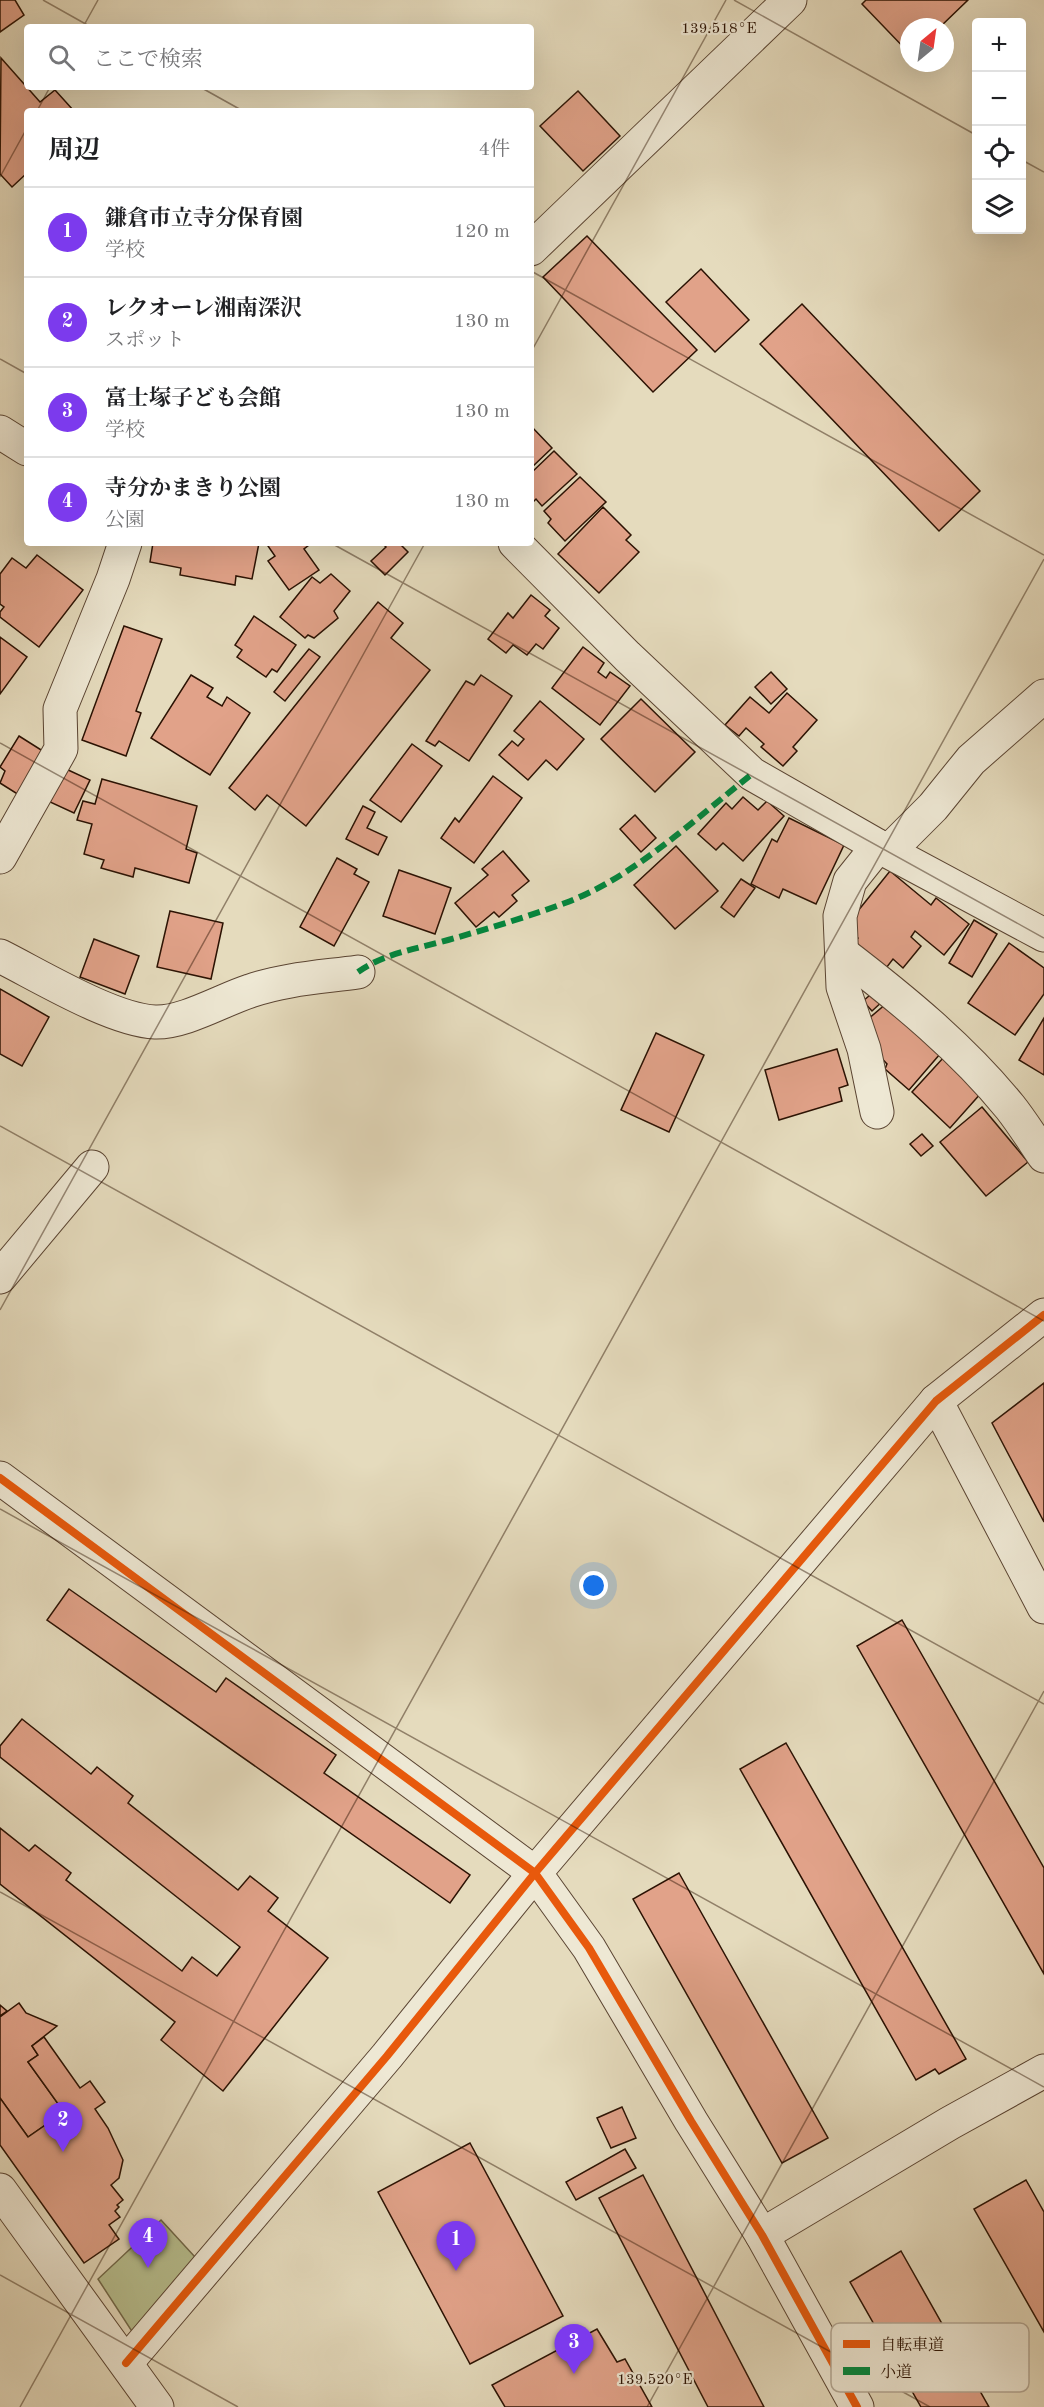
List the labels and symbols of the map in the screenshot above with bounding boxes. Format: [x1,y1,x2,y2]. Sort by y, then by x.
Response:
north arrow [900,18,954,72]
text: 139.518°E [681,22,757,37]
your location [579,1571,608,1600]
pin: 2 [44,2102,82,2152]
pin: 4 [128,2218,168,2268]
pin: 1 [436,2222,476,2271]
legend [831,2323,1029,2392]
pin: 3 [554,2324,594,2374]
text: 自転車道 [880,2336,944,2354]
text: 小道 [880,2363,912,2381]
text: 139.520°E [617,2373,693,2388]

